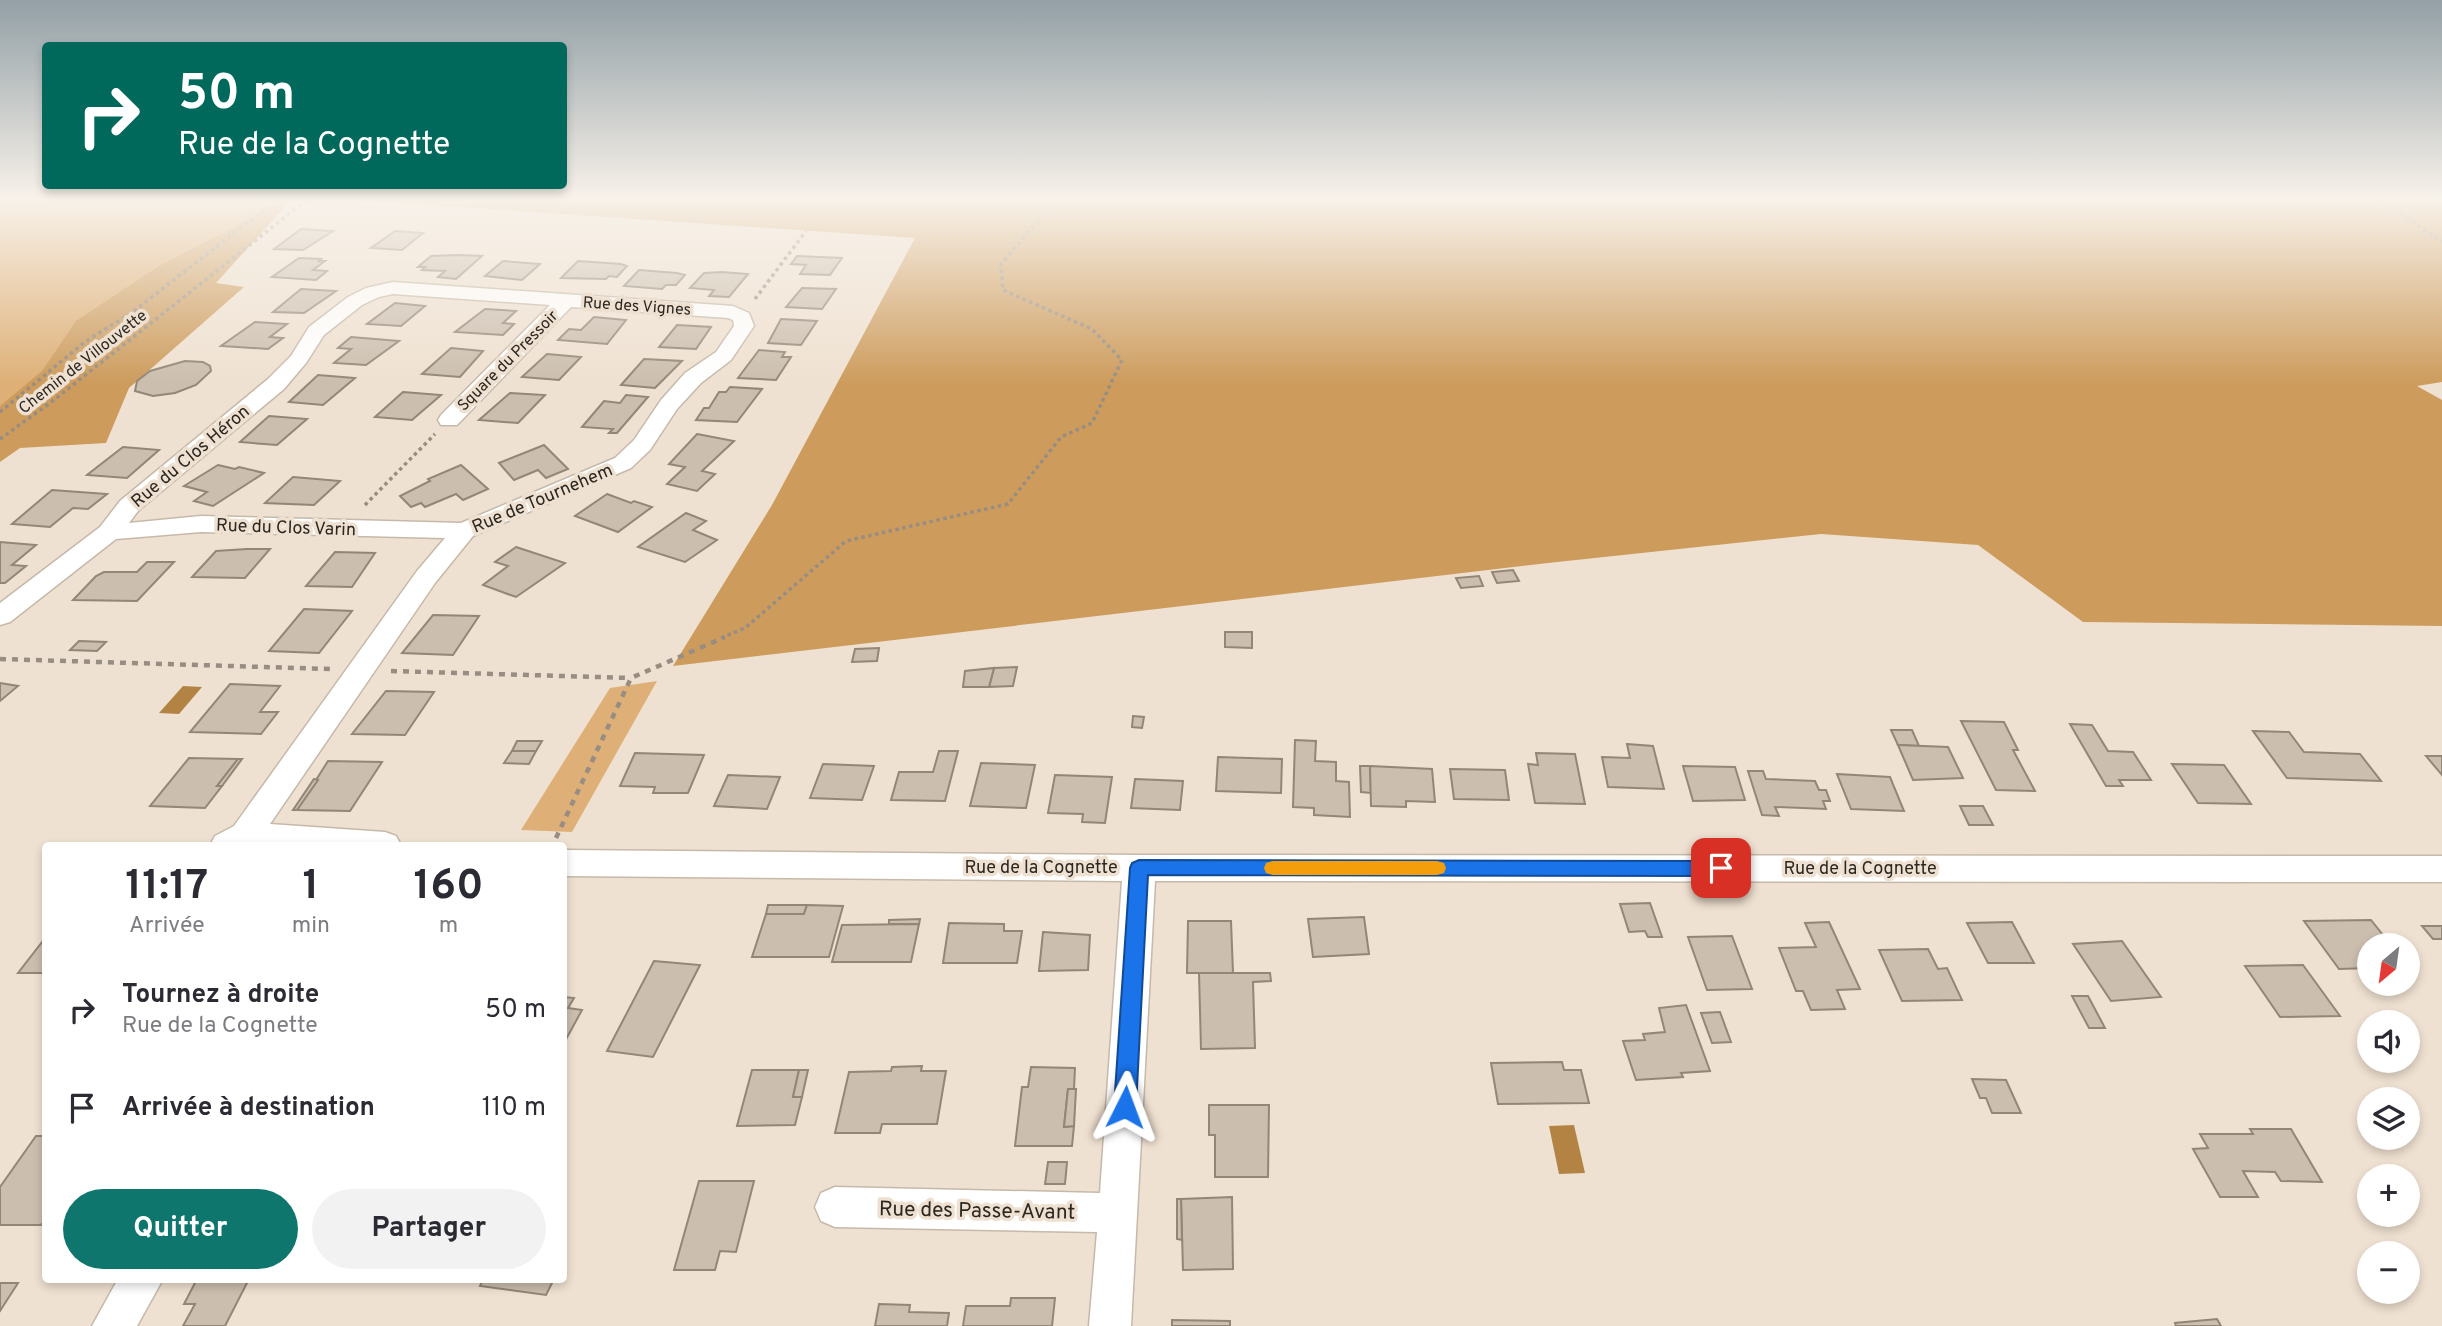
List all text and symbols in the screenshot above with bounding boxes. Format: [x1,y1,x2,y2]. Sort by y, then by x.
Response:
text: 50 m [178,65,295,127]
icon: right [63,70,154,161]
text: Rue de la Cognette [178,126,450,166]
street label: Rue des Vignes [582,293,692,321]
street label: Chemin de Villouvette [15,306,151,419]
street label: Square du Pressoir [454,307,563,416]
street label: Rue du Clos Héron [127,401,255,514]
street label: Rue de Tournehem [469,459,616,539]
street label: Rue du Clos Varin [216,515,356,542]
pin [1691,838,1751,898]
icon: arrive [1702,849,1740,887]
street label: Rue de la Cognette [964,857,1118,880]
street label: Rue de la Cognette [1783,858,1937,881]
text: 11:17 [125,861,208,914]
text: 1 [303,861,319,914]
text: 160 [413,861,484,914]
text: Arrivée [129,912,205,941]
text: min [292,912,330,941]
text: m [439,912,458,941]
north arrow [2357,933,2420,996]
map controls [2357,933,2420,1304]
text: Tournez à droite [122,979,319,1012]
icon: right [63,991,101,1029]
text: 50 m [485,994,546,1027]
button: sound [2357,1010,2420,1073]
text: Rue de la Cognette [122,1012,318,1041]
position arrow [1088,1070,1162,1144]
button: layers [2357,1087,2420,1150]
icon: arrive [63,1089,101,1127]
text: Arrivée à destination [122,1092,375,1125]
text: 110 m [482,1092,546,1125]
button: + [2357,1164,2420,1227]
button: Quitter [63,1189,298,1269]
button: Partager [312,1189,546,1269]
street label: Rue des Passe-Avant [879,1196,1075,1227]
button: − [2357,1241,2420,1304]

